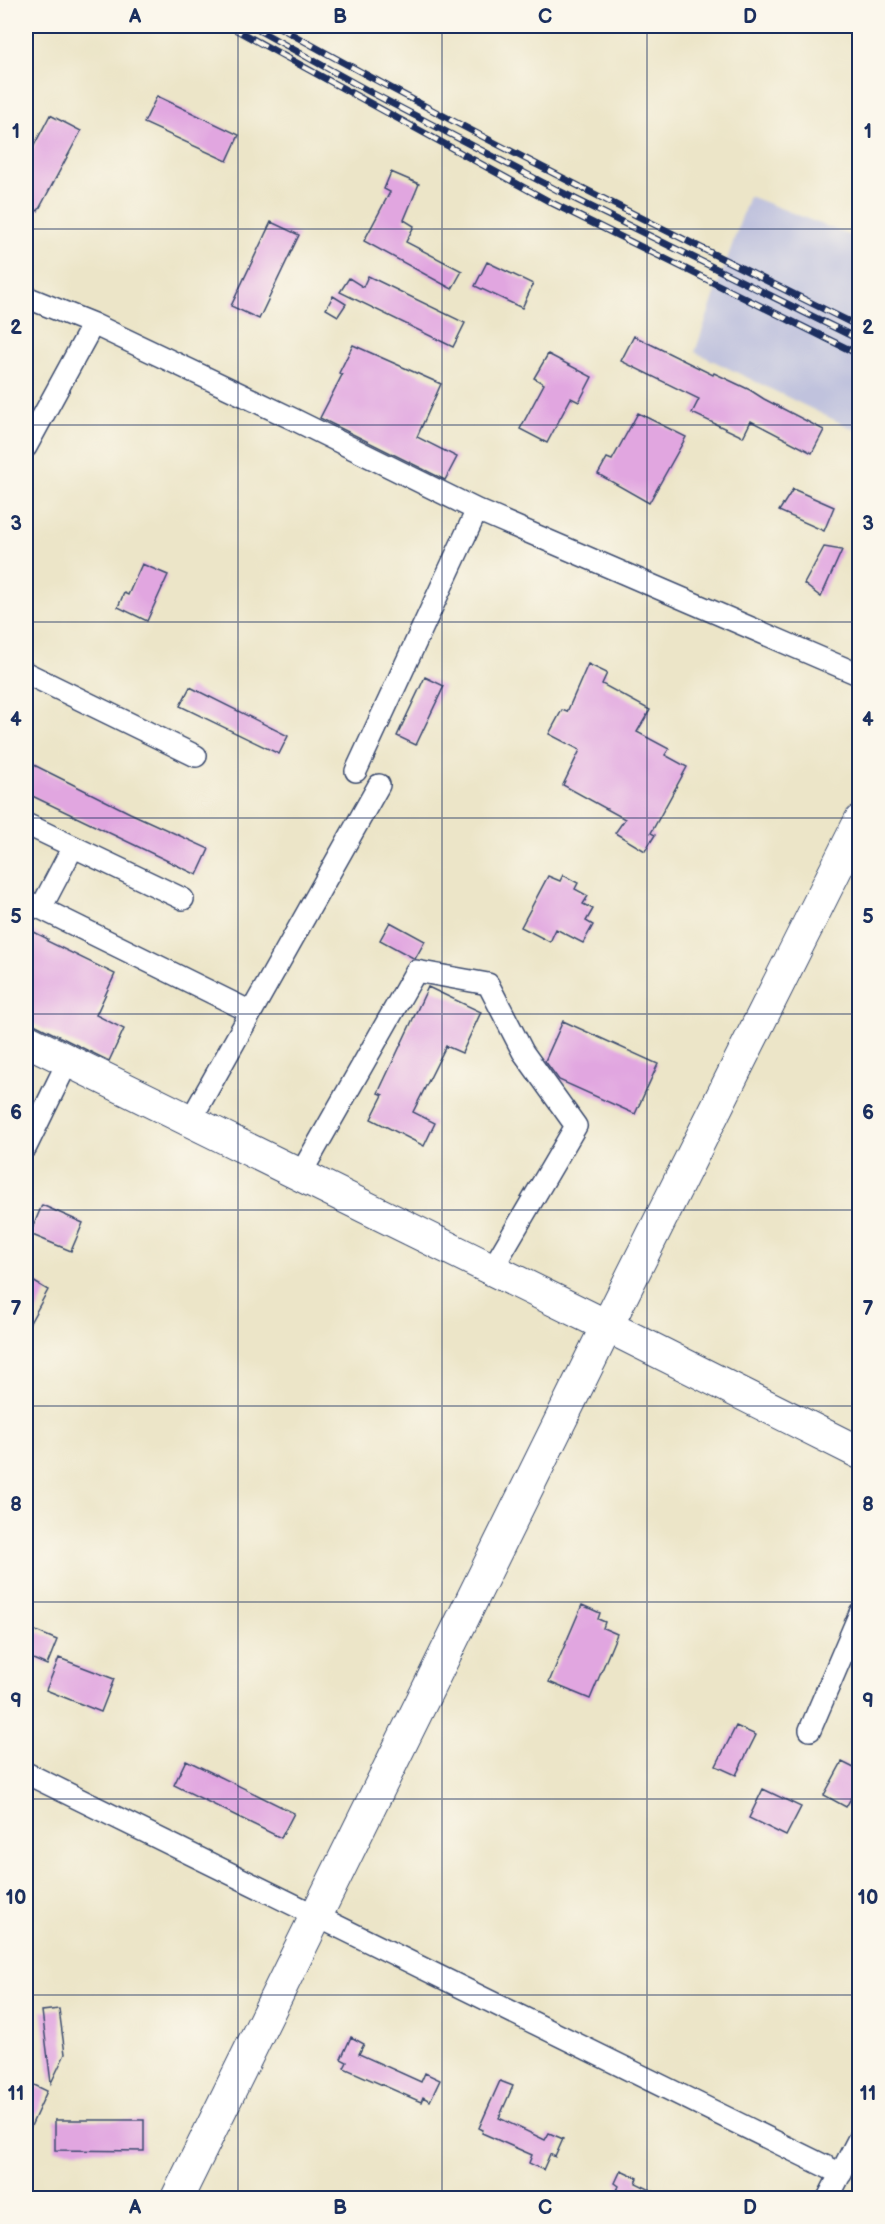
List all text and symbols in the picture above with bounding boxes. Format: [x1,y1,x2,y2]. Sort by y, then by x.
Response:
text: A [128,5,142,29]
text: B [333,5,347,29]
text: C [538,5,552,29]
text: D [743,5,757,29]
text: 1 [12,120,20,144]
text: 1 [864,120,872,144]
text: 2 [10,316,22,340]
text: 2 [862,316,874,340]
text: 3 [10,512,22,536]
text: 3 [862,512,874,536]
text: 4 [10,708,22,732]
text: 4 [862,708,874,732]
text: 5 [10,905,22,929]
text: 5 [862,905,874,929]
text: 6 [10,1101,22,1125]
text: 6 [862,1101,874,1125]
text: 7 [10,1297,22,1321]
text: 7 [862,1297,874,1321]
text: 8 [10,1493,22,1517]
text: 8 [862,1493,874,1517]
text: 9 [10,1689,22,1713]
text: 9 [862,1689,874,1713]
text: 10 [6,1886,26,1910]
text: 10 [858,1886,878,1910]
text: 11 [8,2082,24,2106]
text: 11 [860,2082,876,2106]
text: A [128,2196,142,2220]
text: B [333,2196,347,2220]
text: C [538,2196,552,2220]
text: D [743,2196,757,2220]

